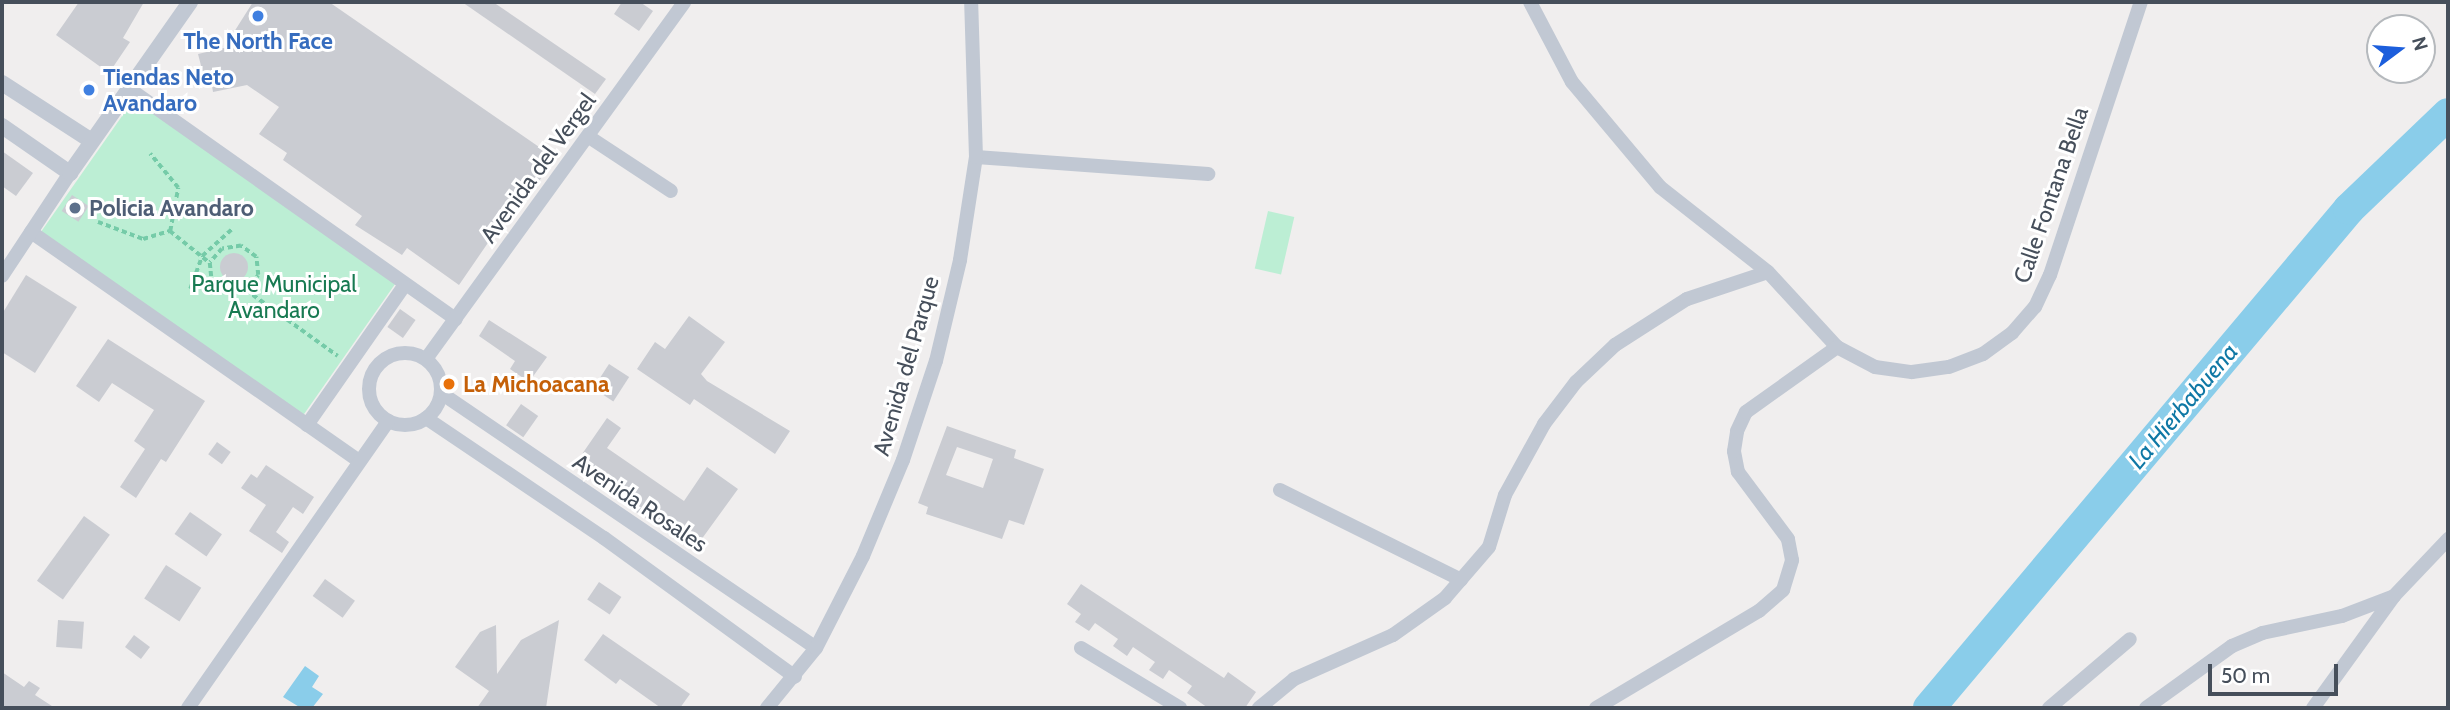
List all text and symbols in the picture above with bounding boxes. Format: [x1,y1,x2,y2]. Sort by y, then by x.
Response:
marker: The North Face [250,8,266,24]
north arrow [2366,14,2436,84]
place label: The North Face [183,27,333,55]
text: N [2407,34,2433,53]
place label: Tiendas Neto Avandaro [103,63,234,117]
marker: Tiendas Neto Avandaro [81,82,97,98]
street label: Avenida del Vergel [474,88,602,248]
street label: Calle Fontana Bella [2008,103,2094,287]
place label: Policia Avandaro [89,194,254,222]
marker: Policia Avandaro [67,200,83,216]
park label: Parque Municipal Avandaro [191,270,357,324]
street label: Avenida del Parque [867,273,945,459]
water label: La Hierbabuena [2122,337,2244,475]
place label: La Michoacana [463,370,609,398]
marker: La Michoacana [441,376,457,392]
street label: Avenida Rosales [568,448,712,558]
scale bar [2212,650,2342,694]
text: 50 m [2221,663,2270,688]

